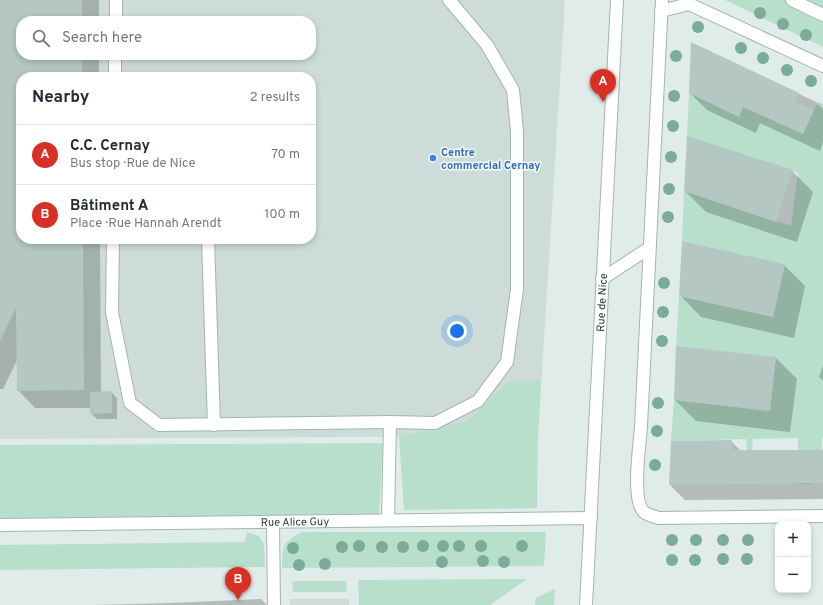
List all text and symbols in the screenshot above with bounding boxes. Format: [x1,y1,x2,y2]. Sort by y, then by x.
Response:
search box [16,16,316,60]
icon: search [30,27,52,49]
text: Search here [62,29,142,48]
pin: A [590,69,616,102]
text: Nearby [32,87,89,109]
text: 2 results [250,90,300,106]
text: C.C. Cernay [70,137,150,156]
place label: Centre commercial Cernay [441,146,540,173]
text: A [40,147,50,163]
text: 70 m [271,147,300,163]
marker: Centre commercial Cernay [428,153,438,163]
text: Bus stop · Rue de Nice [70,156,196,172]
text: Bâtiment A [70,197,149,216]
text: B [41,207,49,223]
text: 100 m [264,207,300,223]
text: Place · Rue Hannah Arendt [70,216,222,232]
street label: Rue de Nice [594,273,611,332]
your location [447,321,467,341]
street label: Rue Alice Guy [261,515,329,530]
map controls [775,521,811,593]
button: + [775,521,811,557]
button: − [775,557,811,593]
pin: B [225,567,251,600]

